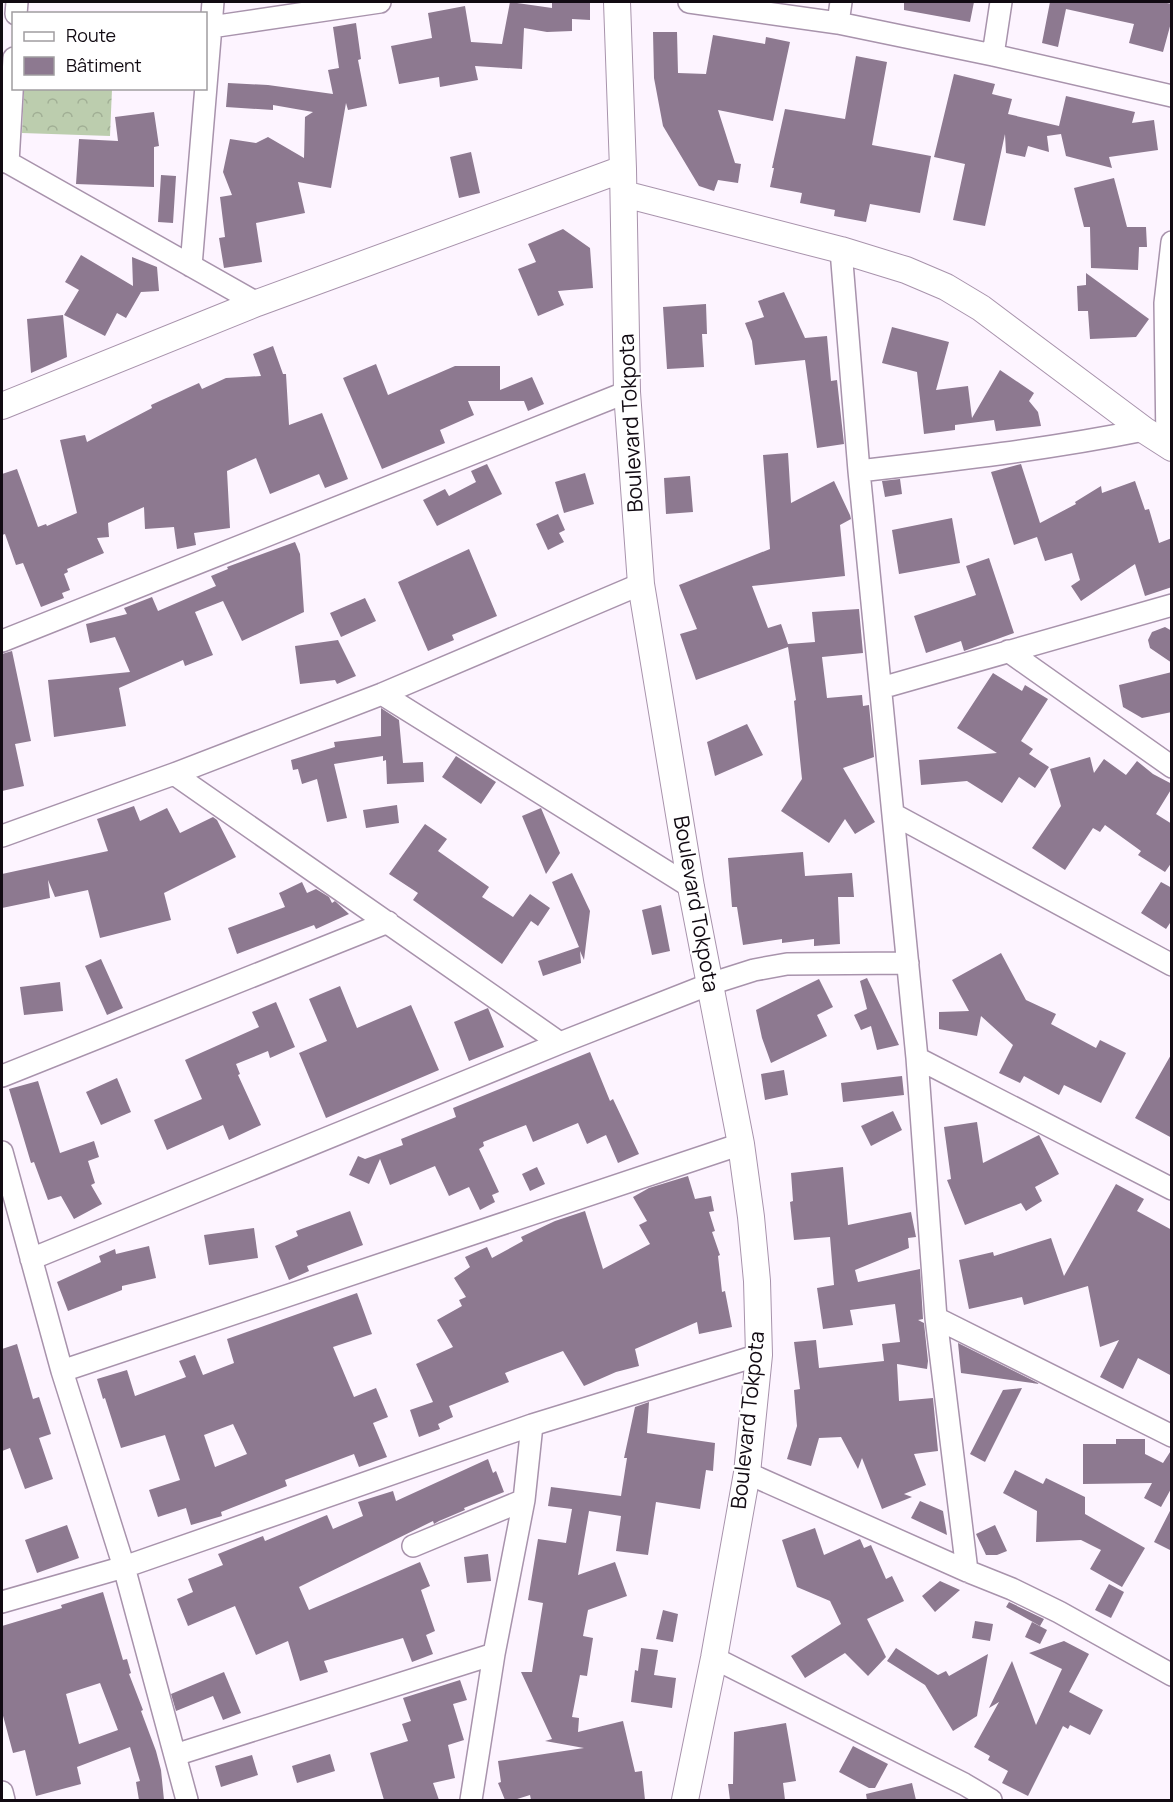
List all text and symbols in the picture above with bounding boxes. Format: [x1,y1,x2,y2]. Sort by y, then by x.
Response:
legend [12,12,207,90]
text: Route [66,23,116,47]
text: Bâtiment [66,53,142,77]
street label: Boulevard Tokpota [611,333,649,513]
street label: Boulevard Tokpota [668,813,726,994]
street label: Boulevard Tokpota [724,1329,770,1510]

